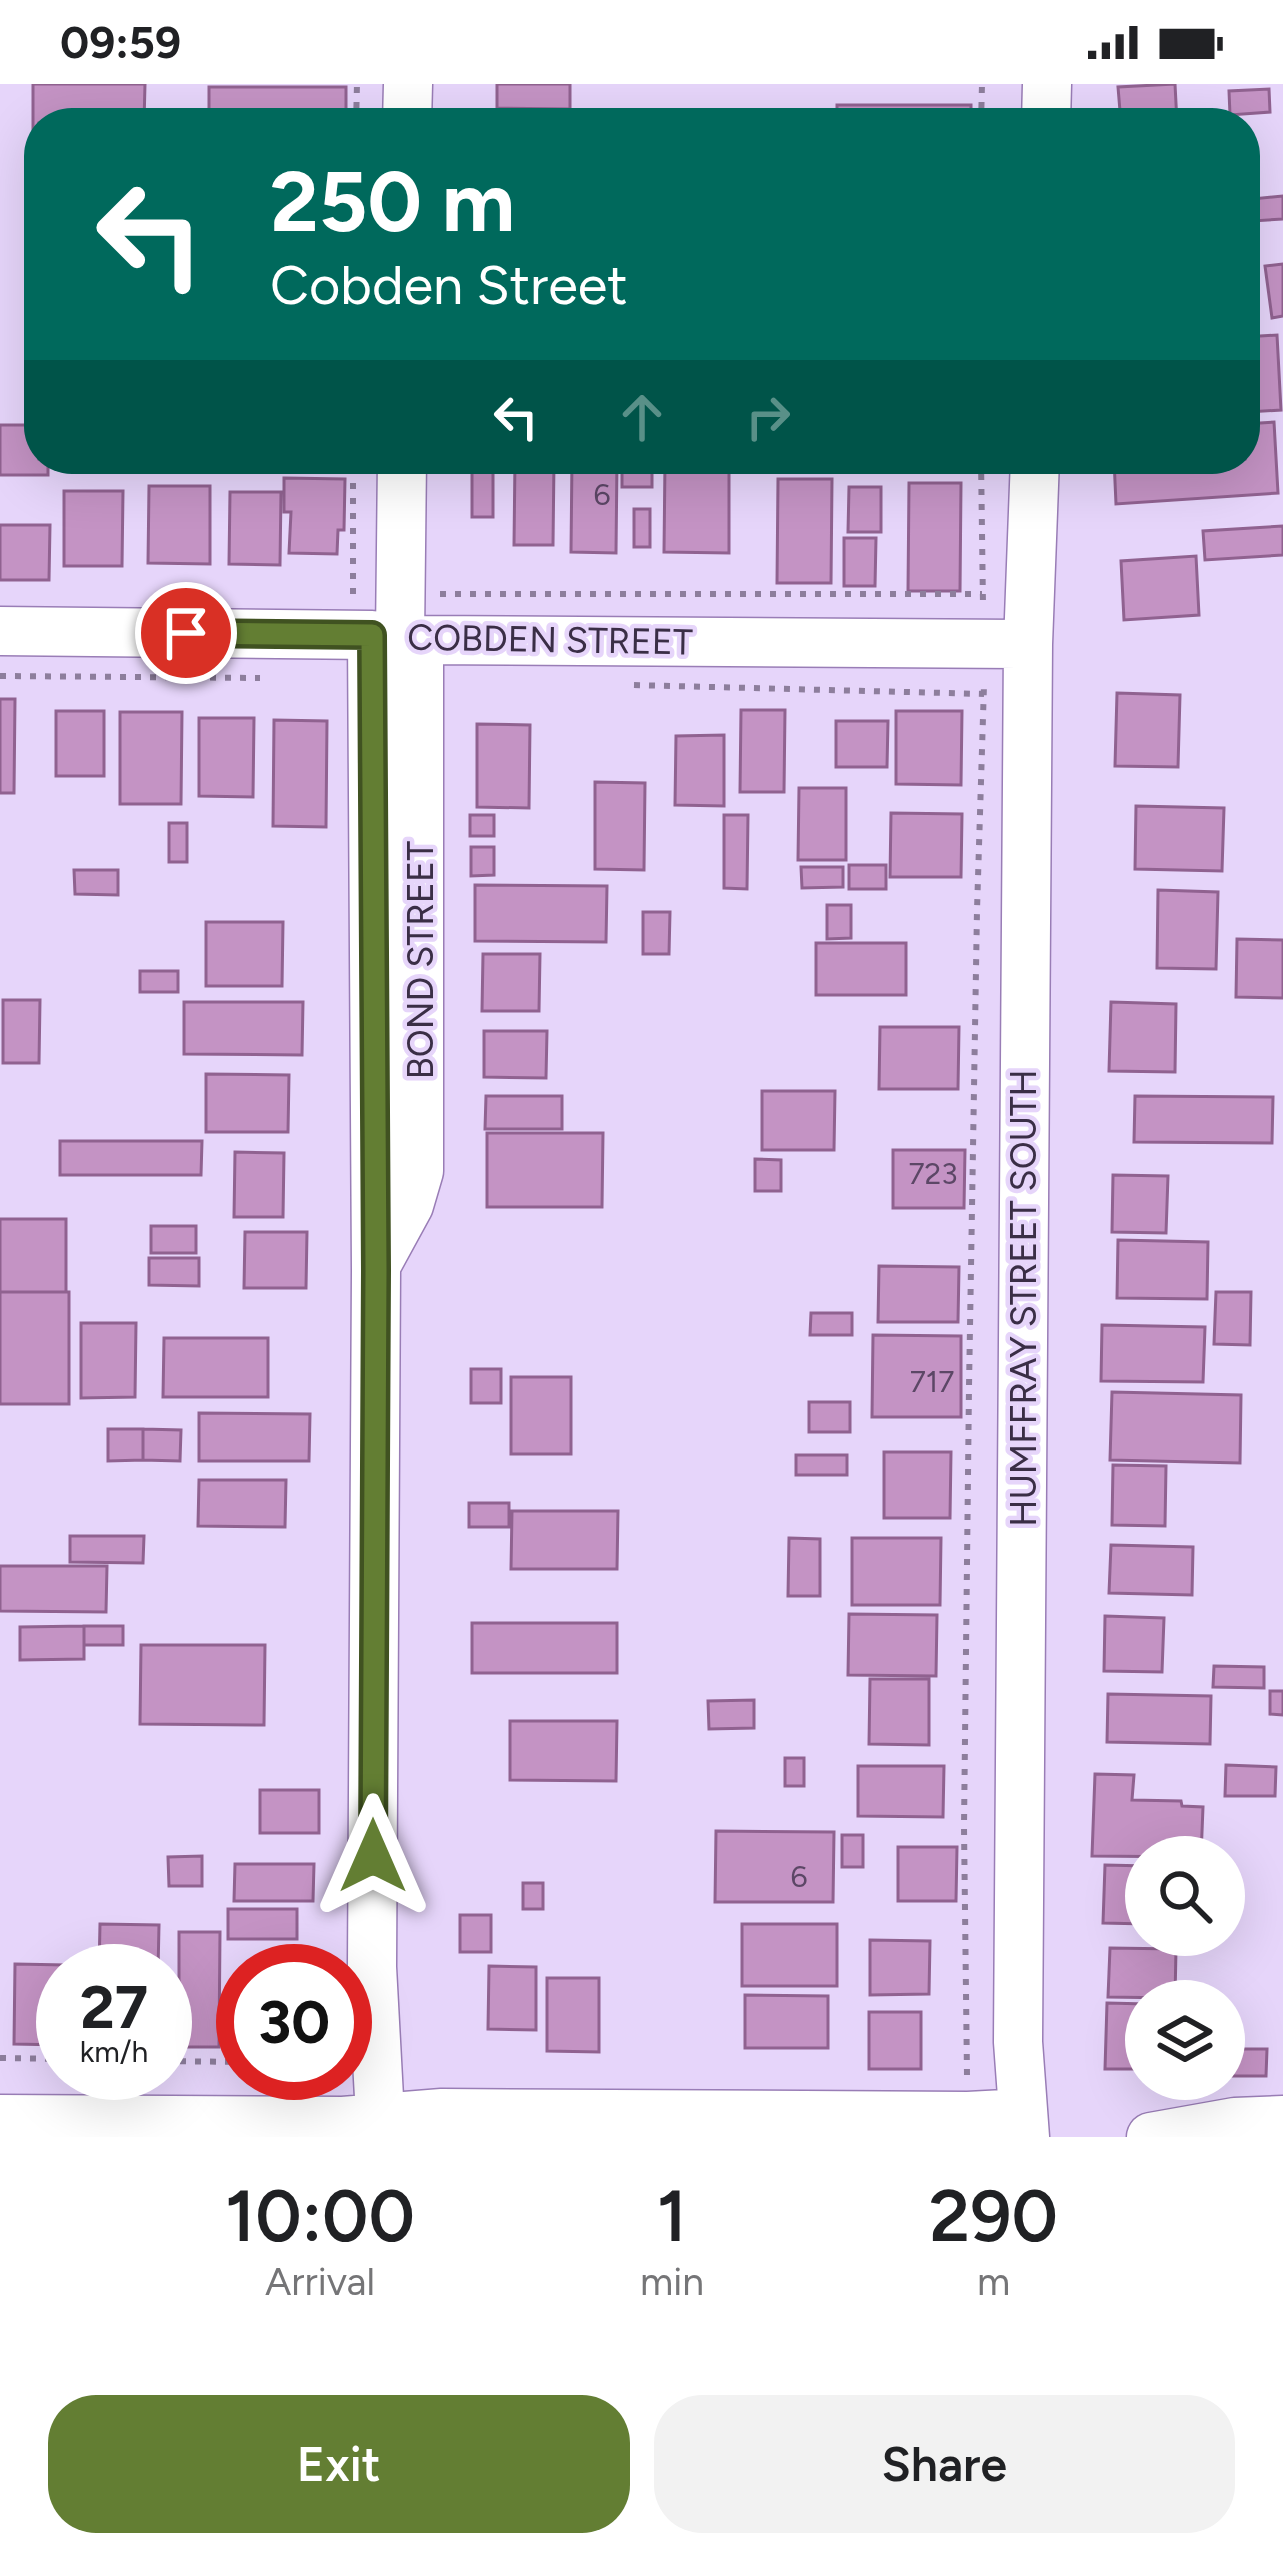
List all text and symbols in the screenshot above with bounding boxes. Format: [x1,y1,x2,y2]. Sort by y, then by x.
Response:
text: 09:59 [60,15,181,69]
text: 250 m [270,151,515,252]
icon: left [72,156,228,312]
text: Cobden Street [270,253,628,318]
icon: left [483,384,549,450]
icon: ahead [609,384,675,450]
icon: right [735,384,801,450]
house number: 6 [594,476,611,513]
pin [135,582,237,684]
icon: arrive [153,600,219,666]
street label: COBDEN STREET [407,616,693,663]
street label: BOND STREET [399,841,442,1079]
street label: HUMFFRAY STREET SOUTH [1002,1069,1045,1527]
house number: 723 [908,1155,958,1192]
house number: 717 [910,1363,954,1400]
position arrow [310,1793,436,1919]
map controls [1125,1836,1245,2100]
button: search [1125,1836,1245,1956]
house number: 6 [791,1858,808,1895]
speed limit sign: 30 [216,1944,372,2100]
text: 27 [80,1971,148,2043]
button: layers [1125,1980,1245,2100]
text: km/h [80,2033,148,2070]
text: 10:00 [225,2173,415,2259]
text: 1 [657,2173,687,2259]
text: 290 [929,2173,1058,2259]
text: Arrival [265,2258,375,2305]
text: min [640,2258,704,2305]
text: m [977,2258,1010,2305]
button: Exit [48,2395,630,2533]
button: Share [654,2395,1235,2533]

